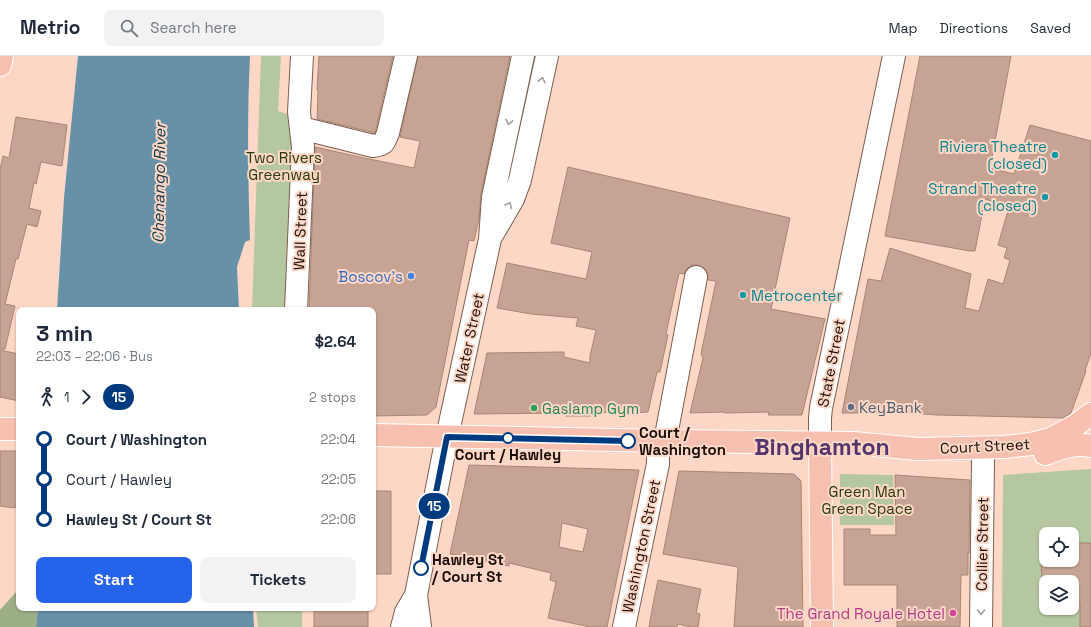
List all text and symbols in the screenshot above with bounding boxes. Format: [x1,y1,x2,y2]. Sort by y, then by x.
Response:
search box [104,10,384,46]
text: Metrio [20,15,80,40]
icon: search [118,17,140,39]
text: Search here [150,18,237,37]
text: Map [888,19,918,37]
text: Directions [940,19,1008,37]
text: Saved [1030,19,1071,37]
one-way arrow [537,77,545,83]
one-way arrow [506,118,514,125]
water label: Chenango River [147,121,171,243]
place label: Riviera Theatre (closed) [940,137,1047,174]
park label: Two Rivers Greenway [246,148,322,184]
marker: Riviera Theatre (closed) [1050,150,1060,160]
place label: Strand Theatre (closed) [928,179,1037,216]
street label: Wall Street [289,191,311,271]
marker: Strand Theatre (closed) [1040,192,1050,202]
one-way arrow [505,202,512,209]
place label: Boscov's [338,267,403,286]
marker: Boscov's [406,271,416,281]
place label: Metrocenter [751,286,842,305]
marker: Metrocenter [738,290,748,300]
street label: Water Street [450,291,488,385]
street label: State Street [813,317,849,409]
text: 3 min [36,319,93,347]
text: $2.64 [315,332,356,351]
text: 22:03 – 22:06 · Bus [36,348,153,365]
icon: walk [36,386,58,408]
icon: forward [75,386,97,408]
text: 15 [111,388,126,406]
text: 1 [64,389,69,406]
text: 2 stops [309,389,356,406]
place label: KeyBank [859,398,922,417]
place label: Gaslamp Gym [542,399,639,418]
marker: KeyBank [846,402,856,412]
marker: Gaslamp Gym [529,403,539,413]
place label: Court / Washington [639,423,726,459]
text: Court / Washington [66,430,207,449]
text: 22:04 [321,431,356,448]
marker: Court / Hawley [502,432,514,444]
district label: Binghamton [754,432,890,462]
marker: Court / Washington [620,433,636,449]
street label: Court Street [939,434,1031,458]
place label: Court / Hawley [455,445,561,464]
text: Court / Hawley [66,470,172,489]
text: 22:05 [321,471,356,488]
street label: Washington Street [618,477,664,614]
park label: Green Man Green Space [821,482,913,518]
line badge: 15 [416,493,452,519]
text: 15 [427,497,441,515]
street label: Collier Street [972,497,992,591]
text: Hawley St / Court St [66,510,212,529]
text: 22:06 [321,511,356,528]
map controls [1039,527,1079,615]
button: locate [1039,527,1079,567]
place label: Hawley St / Court St [431,550,504,586]
button: Start [36,557,192,603]
button: Tickets [200,557,356,603]
marker: Hawley St / Court St [413,560,429,576]
button: layers [1039,575,1079,615]
place label: The Grand Royale Hotel [777,604,945,623]
marker: The Grand Royale Hotel [948,608,958,618]
one-way arrow [977,609,985,615]

